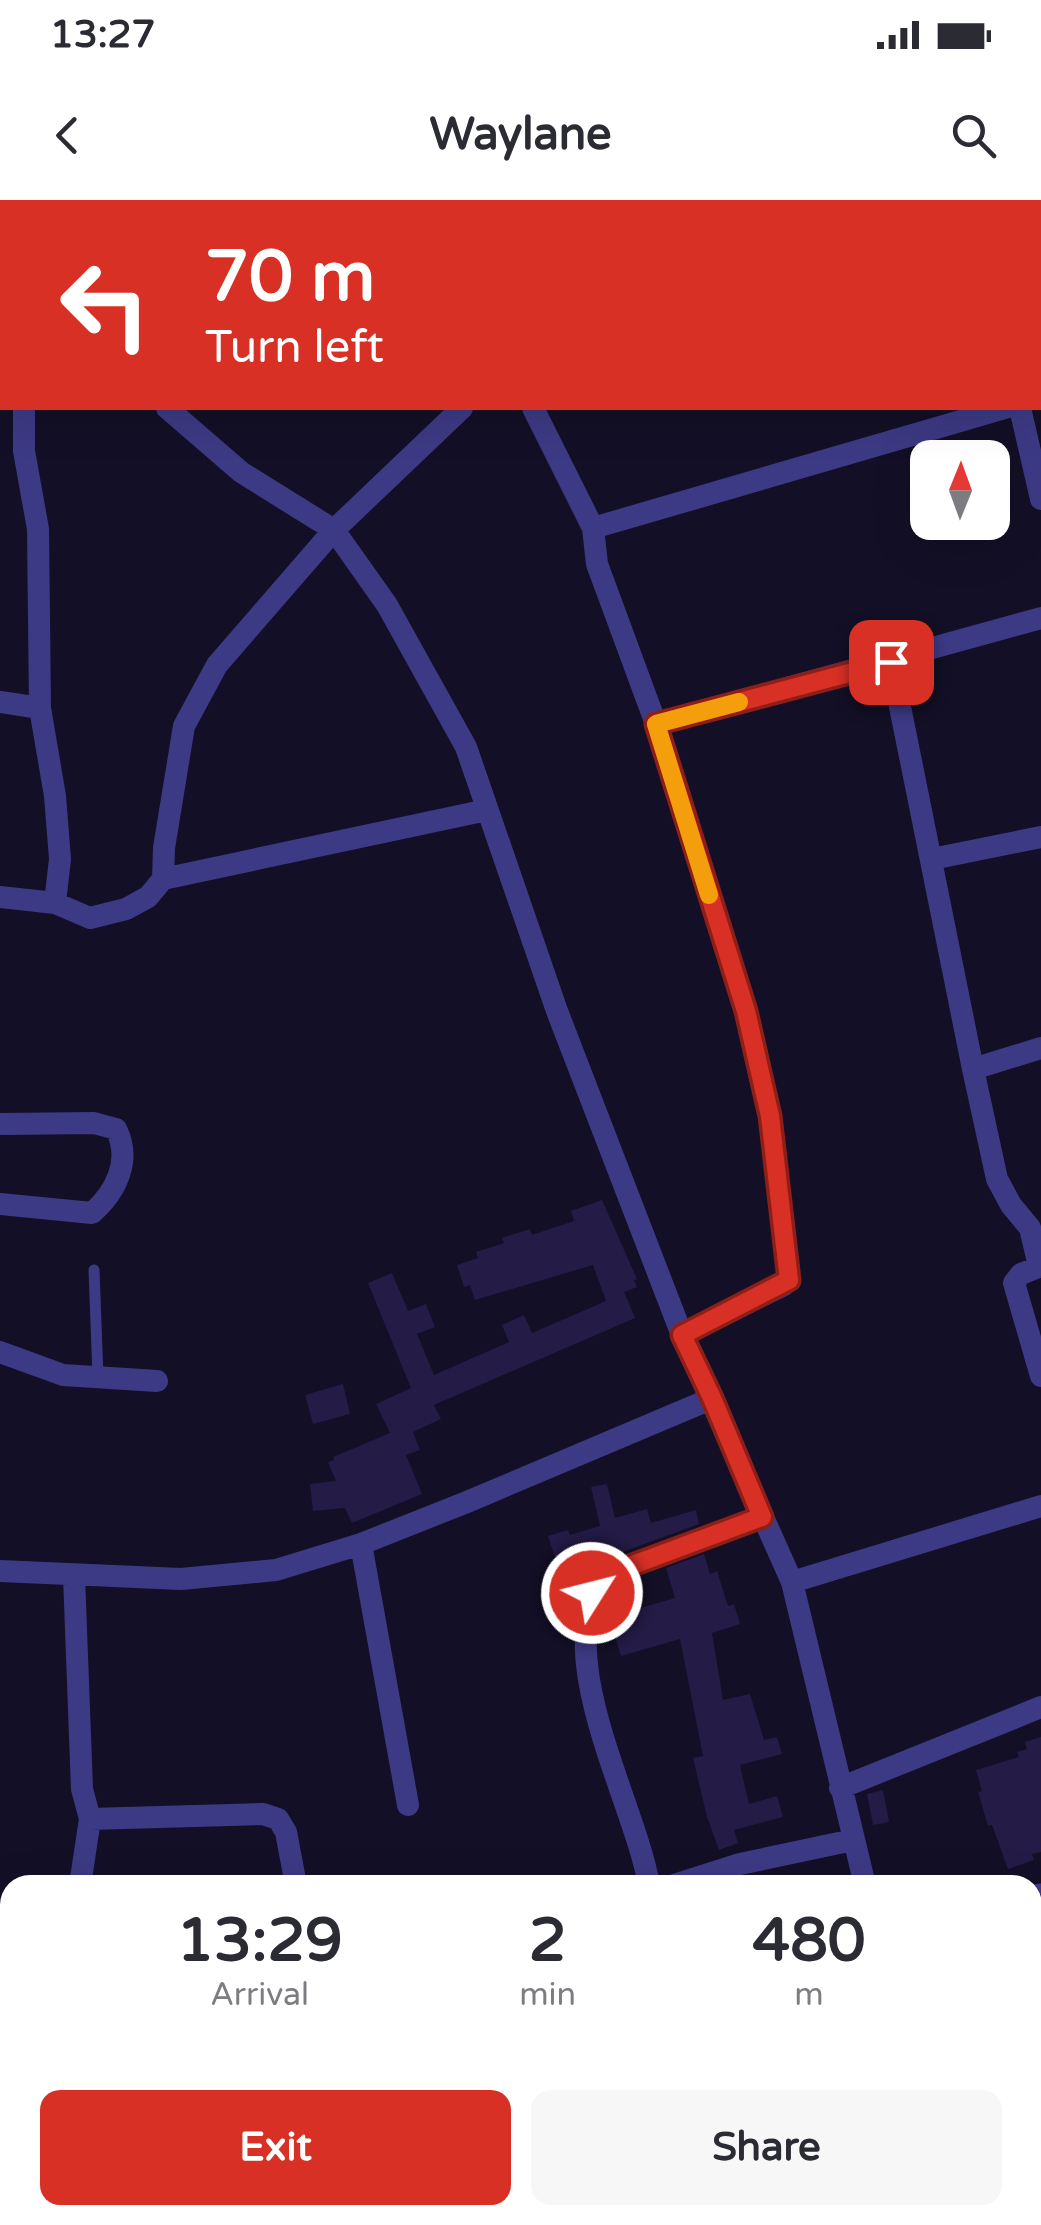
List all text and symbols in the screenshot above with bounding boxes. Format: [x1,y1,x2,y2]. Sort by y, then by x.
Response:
text: 13:27 [50,12,155,58]
icon: back [40,108,95,163]
text: Waylane [429,108,612,162]
icon: search [946,108,1001,163]
text: 70 m [205,236,375,320]
icon: left [40,240,170,370]
text: Turn left [205,321,384,375]
north arrow [910,440,1010,540]
map controls [910,440,1010,540]
pin [849,620,934,705]
icon: arrive [864,635,919,690]
position arrow [540,1541,644,1645]
text: 13:29 [176,1905,343,1977]
text: 2 [529,1905,566,1977]
text: 480 [752,1905,866,1977]
text: Arrival [210,1976,309,2014]
text: min [519,1976,576,2014]
text: m [794,1976,824,2014]
button: Exit [40,2090,511,2205]
button: Share [531,2090,1002,2205]

